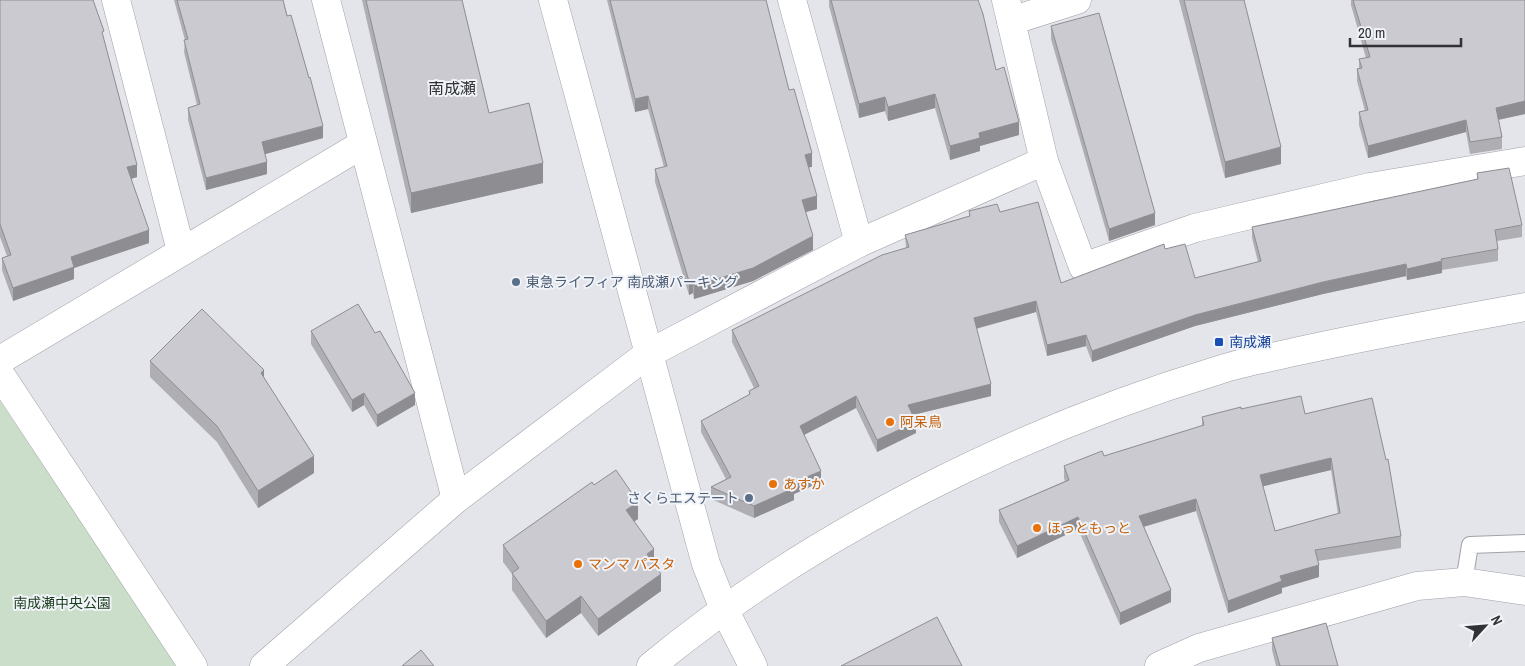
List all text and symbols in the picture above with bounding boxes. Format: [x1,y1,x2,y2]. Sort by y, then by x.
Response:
scale bar [1350,15,1461,47]
text: 20 m [1358,22,1385,43]
district label: 南成瀬 [428,77,476,99]
place label: 東急ライフィア 南成瀬パーキング [526,273,739,291]
marker: 東急ライフィア 南成瀬パーキング [510,276,522,288]
place label: 南成瀬 [1229,333,1271,351]
marker: 南成瀬 [1213,336,1225,348]
place label: 阿呆鳥 [900,413,942,431]
marker: 阿呆鳥 [884,416,896,428]
place label: あすか [783,475,825,493]
marker: あすか [767,478,779,490]
place label: さくらエステート [627,489,739,507]
marker: さくらエステート [743,492,755,504]
place label: ほっともっと [1047,519,1131,537]
marker: ほっともっと [1031,522,1043,534]
place label: マンマ パスタ [588,555,675,573]
marker: マンマ パスタ [572,558,584,570]
park label: 南成瀬中央公園 [13,594,111,612]
north arrow [1460,601,1510,651]
text: N [1487,613,1507,628]

